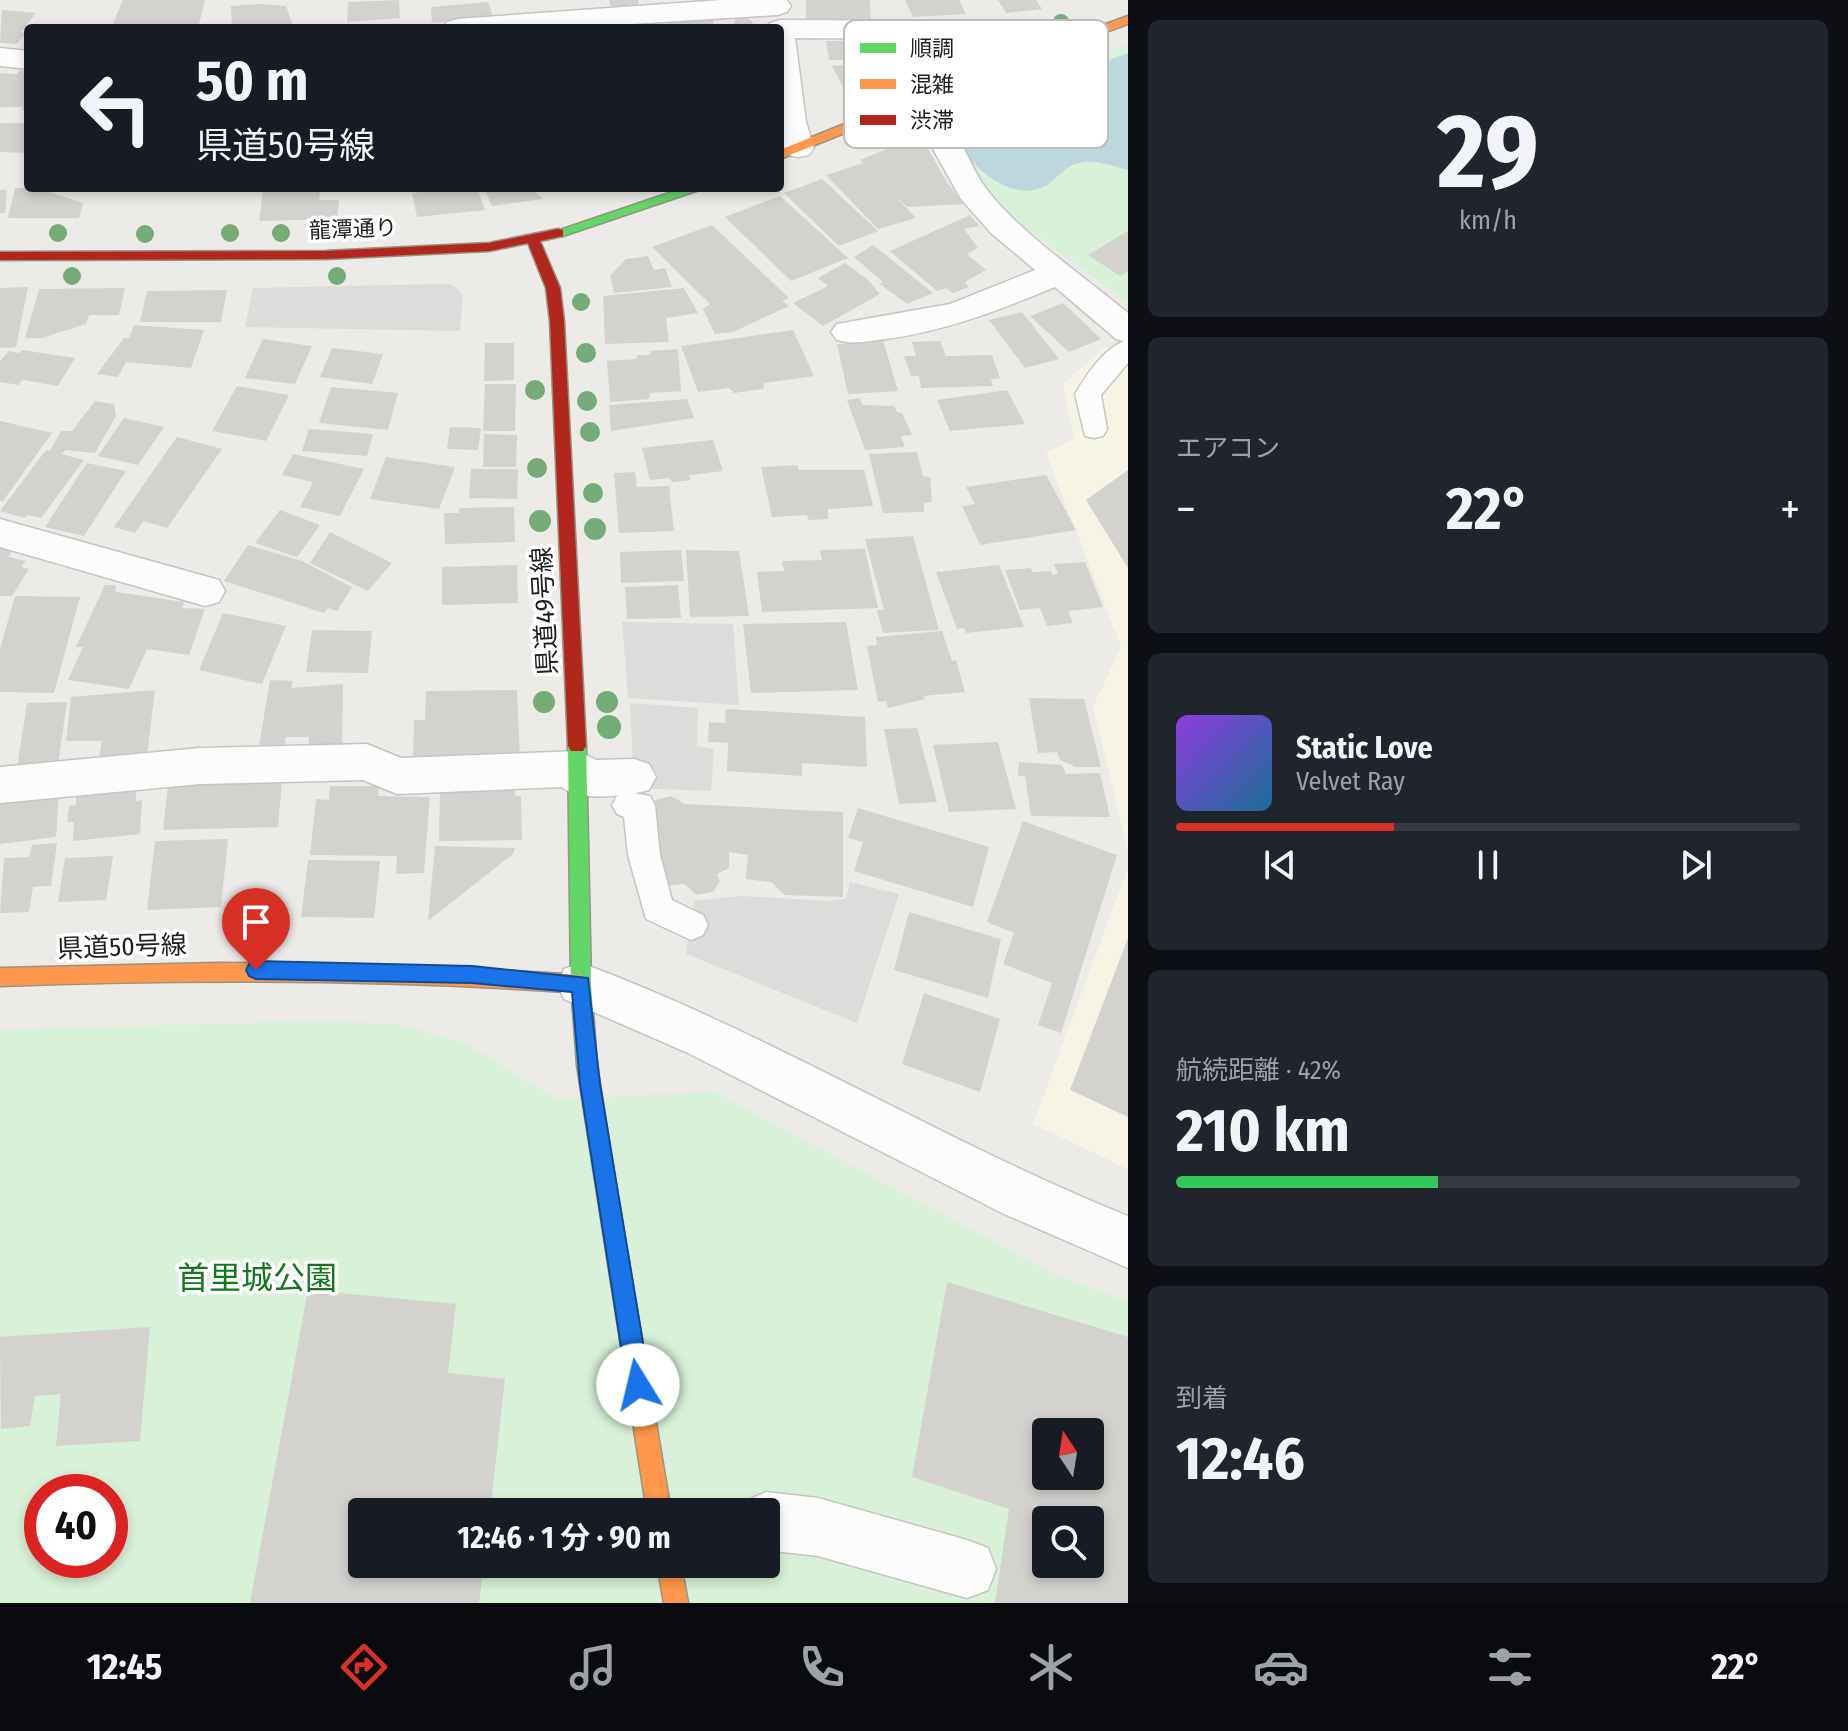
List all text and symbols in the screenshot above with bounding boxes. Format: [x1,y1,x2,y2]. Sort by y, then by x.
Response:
legend [844,20,1108,148]
text: 順調 [910,35,954,62]
text: 50 m [196,48,308,115]
icon: left [64,56,168,160]
text: 混雑 [910,71,954,98]
text: 29 [1437,90,1539,215]
text: 渋滞 [910,107,954,134]
text: 県道50号線 [196,124,375,168]
text: km/h [1459,205,1517,236]
street label: 龍潭通り [309,214,397,244]
text: エアコン [1176,433,1280,464]
text: 22° [1446,473,1530,545]
text: − [1176,483,1196,536]
text: + [1780,483,1800,536]
street label: 県道49号線 [526,546,564,676]
text: Static Love [1296,730,1433,766]
text: Velvet Ray [1296,766,1405,797]
icon: previous [1258,843,1302,887]
icon: pause [1466,843,1510,887]
icon: next [1674,843,1718,887]
pin [222,888,290,970]
icon: arrive [234,900,278,944]
street label: 県道50号線 [57,929,187,965]
text: 航続距離 · 42% [1176,1055,1341,1086]
text: 210 km [1176,1095,1350,1167]
park label: 首里城公園 [177,1259,337,1297]
position arrow [596,1343,680,1427]
text: 到着 [1176,1383,1228,1414]
north arrow [1032,1418,1104,1490]
map controls [1032,1418,1104,1578]
text: 12:46 [1176,1423,1305,1495]
speed limit sign: 40 [24,1474,128,1578]
button: search [1032,1506,1104,1578]
text: 12:46 · 1 分 · 90 m [457,1520,671,1556]
icon: directions [336,1639,392,1695]
icon: music [565,1639,621,1695]
icon: phone [794,1639,850,1695]
icon: climate [1023,1639,1079,1695]
icon: car [1253,1639,1309,1695]
icon: filters [1482,1639,1538,1695]
text: 12:45 [87,1645,162,1689]
text: 22° [1711,1645,1761,1689]

